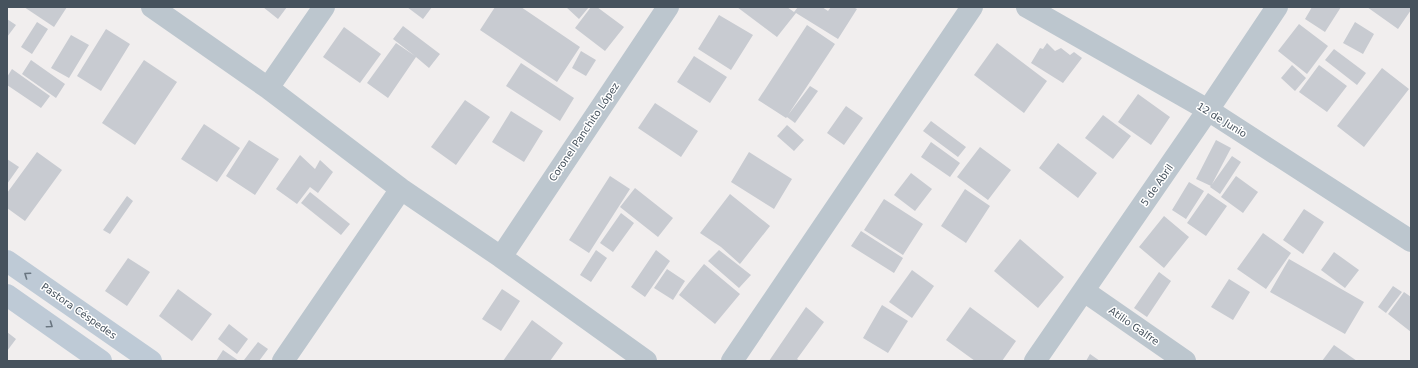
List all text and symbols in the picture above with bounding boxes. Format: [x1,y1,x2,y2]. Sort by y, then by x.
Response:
street label: Coronel Panchito López [547,81,621,183]
street label: 12 de Junio [1195,100,1249,140]
street label: 5 de Abril [1139,162,1175,208]
one-way arrow [24,272,31,280]
street label: Pastora Céspedes [39,281,119,341]
street label: Atilio Galfre [1107,305,1161,347]
one-way arrow [46,320,53,327]

